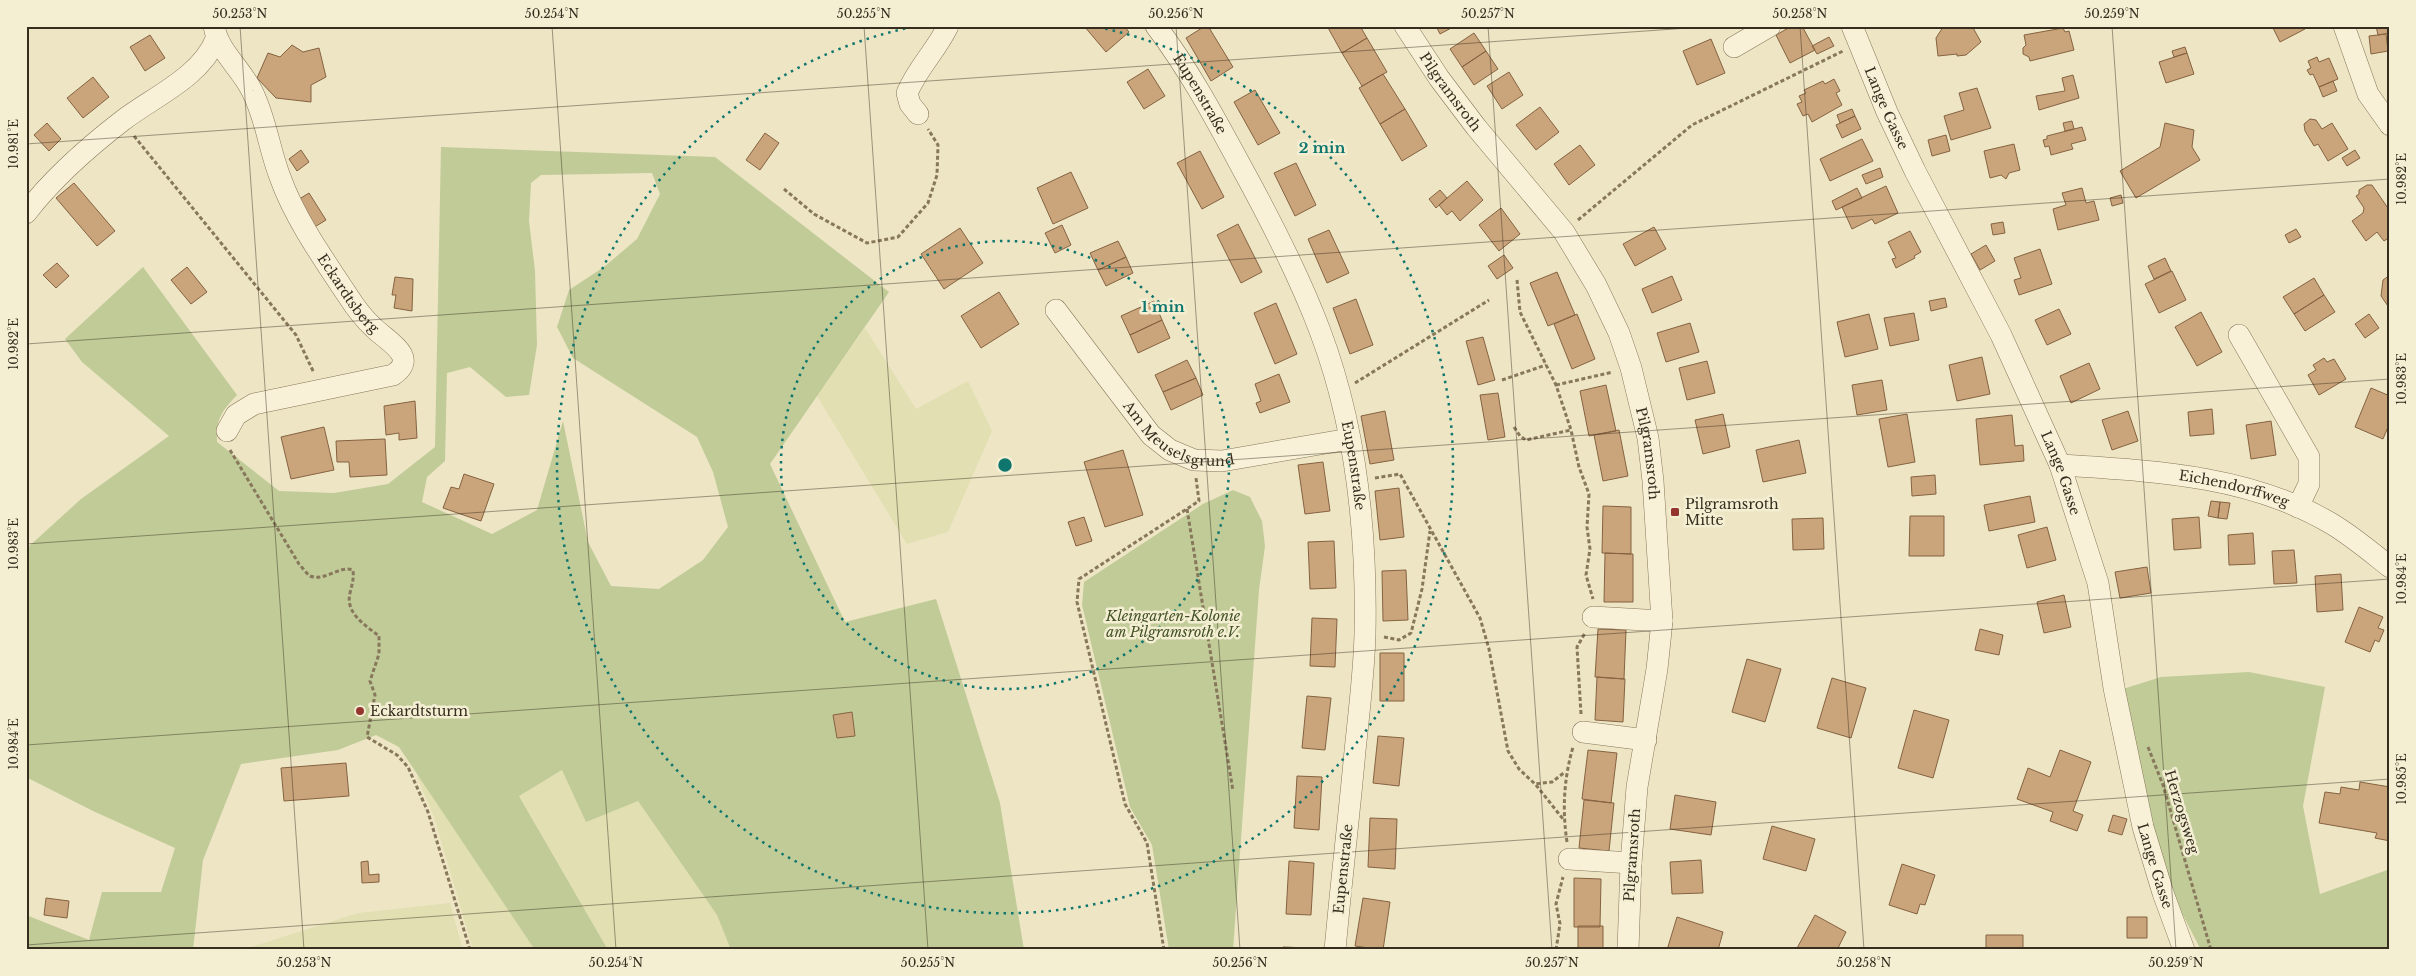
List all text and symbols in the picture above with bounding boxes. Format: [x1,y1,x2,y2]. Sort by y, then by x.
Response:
text: 50.253°N [213,6,268,21]
text: 50.254°N [525,6,579,21]
text: 50.255°N [837,6,891,21]
text: 50.256°N [1148,6,1204,21]
text: 50.257°N [1461,6,1515,21]
text: 50.258°N [1773,6,1828,21]
text: 50.259°N [2084,6,2140,21]
street label: Pilgramsroth [1416,49,1485,135]
street label: Eupenstraße [1169,50,1231,137]
street label: Lange Gasse [1860,64,1912,152]
text: 10.981°E [6,119,21,169]
text: 2 min [1299,138,1345,157]
text: 10.982°E [2394,153,2409,205]
street label: Eckardtsberg [313,250,383,338]
text: 1 min [1141,297,1185,316]
text: 10.982°E [6,318,21,370]
text: 10.983°E [2394,353,2409,405]
street label: Am Meuselsgrund [1119,396,1236,470]
street label: Pilgramsroth [1632,405,1663,501]
street label: Eupenstraße [1338,419,1369,511]
street label: Lange Gasse [2037,428,2085,517]
centre of rings [996,456,1014,474]
street label: Eichendorffweg [2178,466,2292,511]
place label: Pilgramsroth Mitte [1685,495,1779,529]
marker: Pilgramsroth Mitte [1669,506,1681,518]
text: 10.983°E [6,518,21,570]
text: 10.984°E [2394,553,2409,605]
park label: Kleingarten-Kolonie am Pilgramsroth e.V. [1105,607,1241,641]
place label: Eckardtsturm [370,702,468,720]
marker: Eckardtsturm [354,705,366,717]
text: 10.984°E [6,718,21,770]
text: 10.985°E [2394,753,2409,805]
street label: Herzogsweg [2161,768,2204,857]
street label: Pilgramsroth [1620,807,1644,902]
street label: Lange Gasse [2133,821,2177,911]
street label: Eupenstraße [1329,823,1357,915]
text: 50.253°N [277,955,332,970]
text: 50.254°N [589,955,643,970]
text: 50.255°N [901,955,955,970]
text: 50.256°N [1212,955,1268,970]
text: 50.257°N [1525,955,1579,970]
text: 50.258°N [1837,955,1892,970]
text: 50.259°N [2148,955,2204,970]

